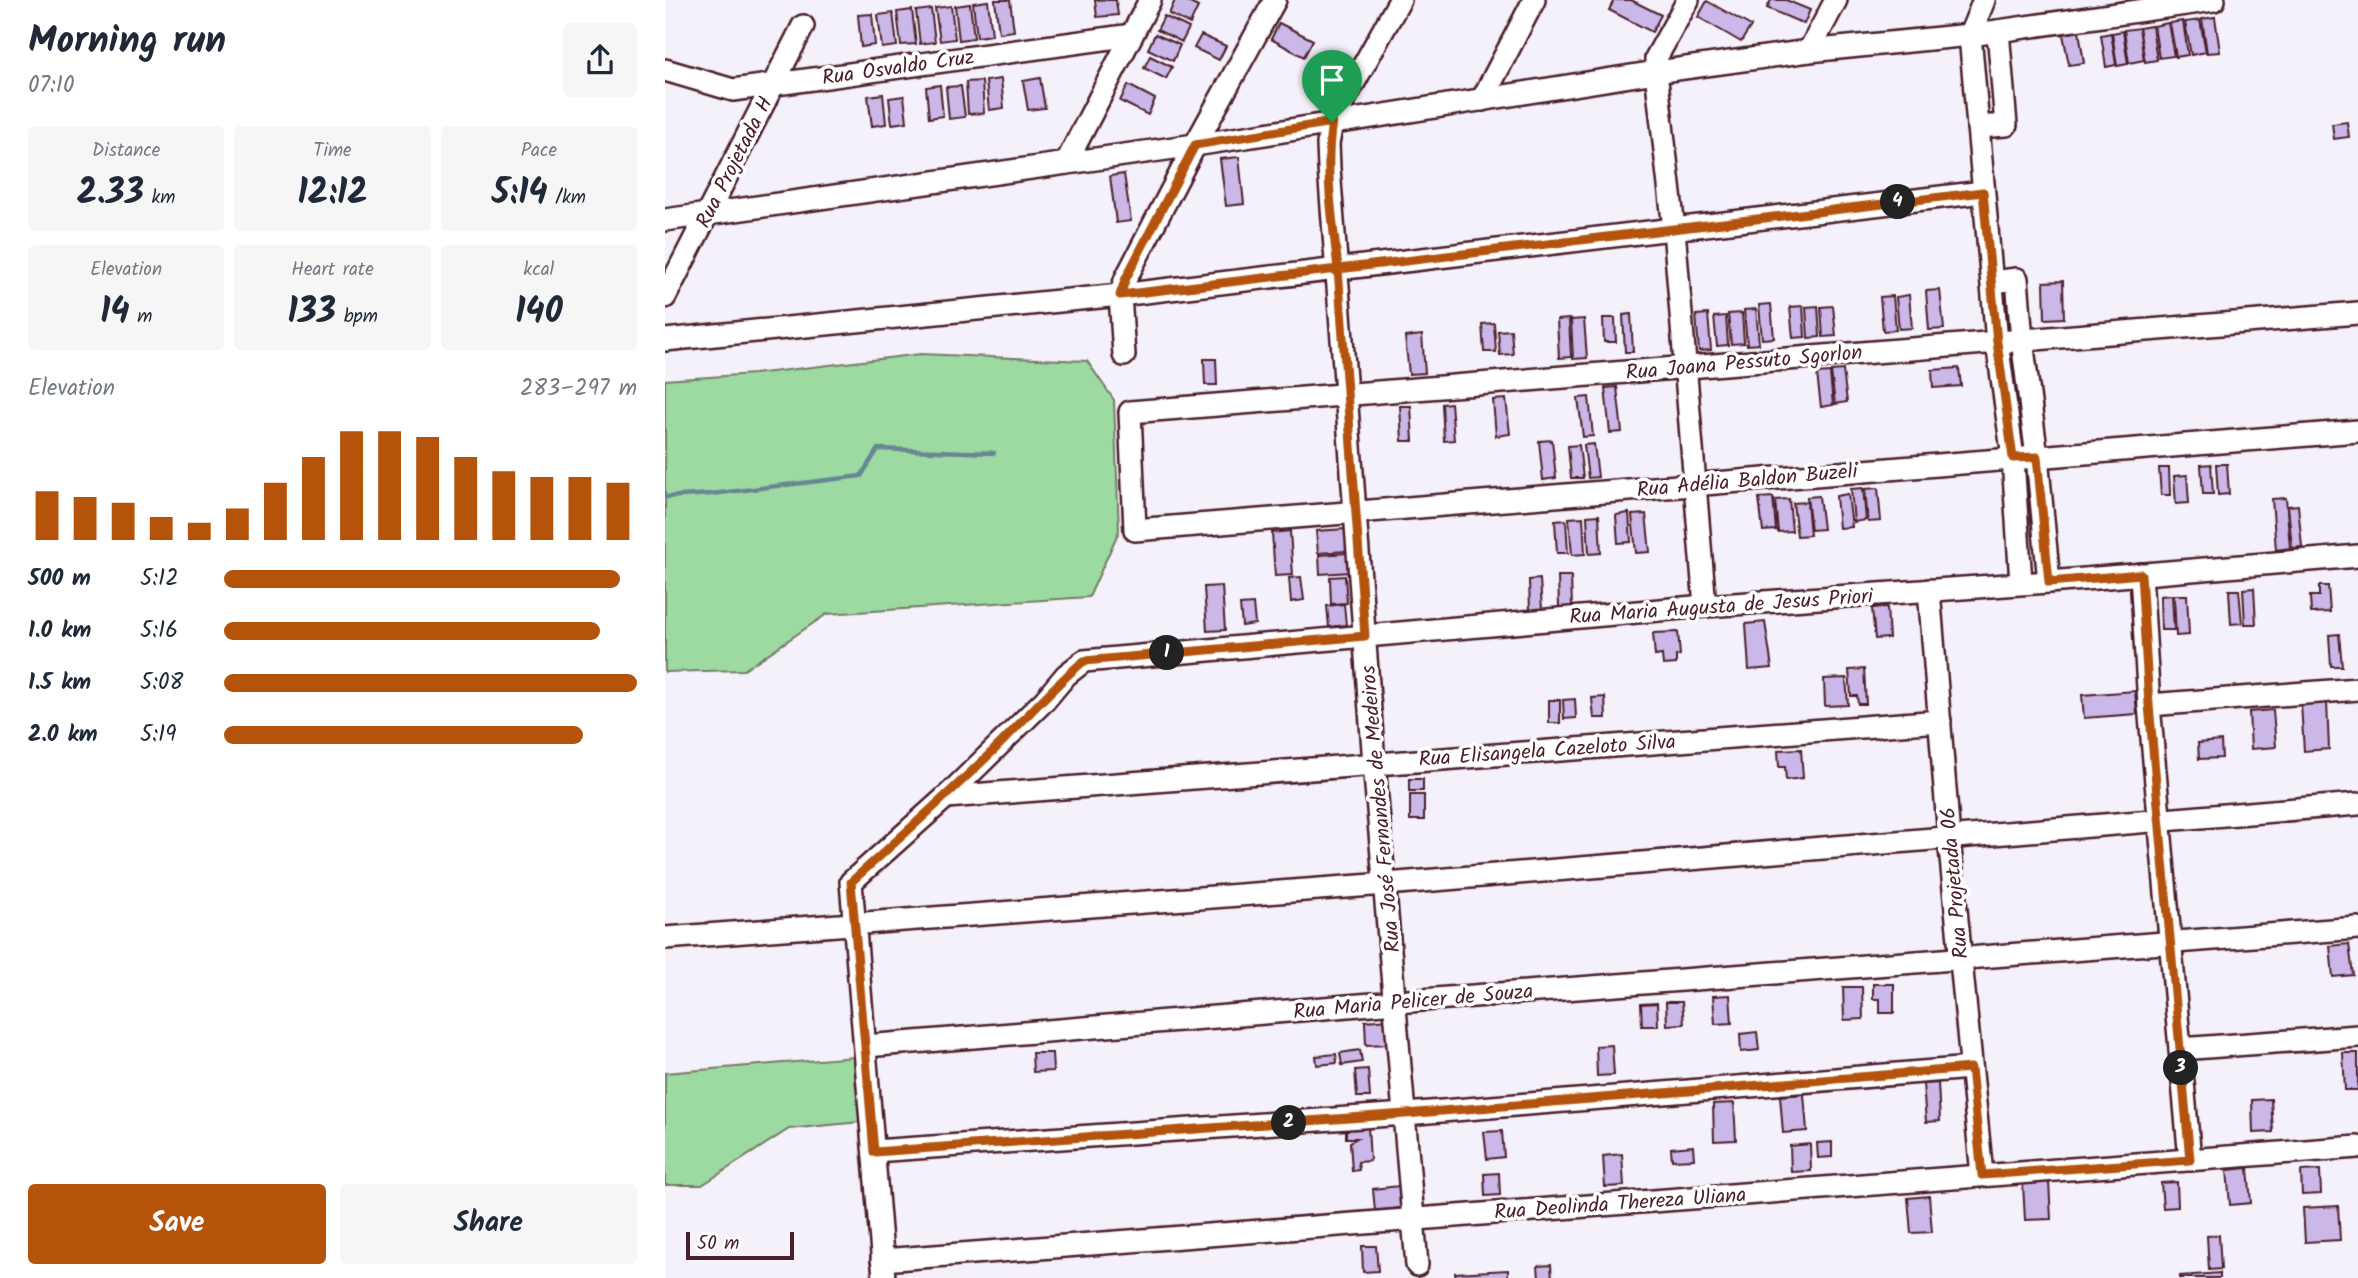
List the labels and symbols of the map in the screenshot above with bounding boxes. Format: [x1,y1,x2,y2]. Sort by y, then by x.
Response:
street label: Rua Osvaldo Cruz [820,41,977,96]
pin [1302,50,1362,122]
street label: Rua Projetada H [688,91,783,234]
pin: 4 [1881,184,1915,220]
street label: Rua Joana Pessuto Sgorlon [1624,337,1864,390]
street label: Rua Adélia Baldon Buzeli [1635,455,1860,508]
street label: Rua Maria Augusta de Jesus Priori [1568,580,1875,635]
pin: 1 [1149,636,1185,670]
street label: Rua José Fernandes de Medeiros [1352,664,1410,954]
street label: Rua Elisangela Cazeloto Silva [1417,726,1677,777]
street label: Rua Projetada 06 [1932,806,1979,960]
street label: Rua Maria Pelicer de Souza [1292,976,1534,1029]
pin: 3 [2163,1050,2199,1086]
pin: 2 [1271,1106,1307,1140]
street label: Rua Deolinda Thereza Uliana [1493,1179,1747,1230]
scale bar [686,1229,795,1261]

